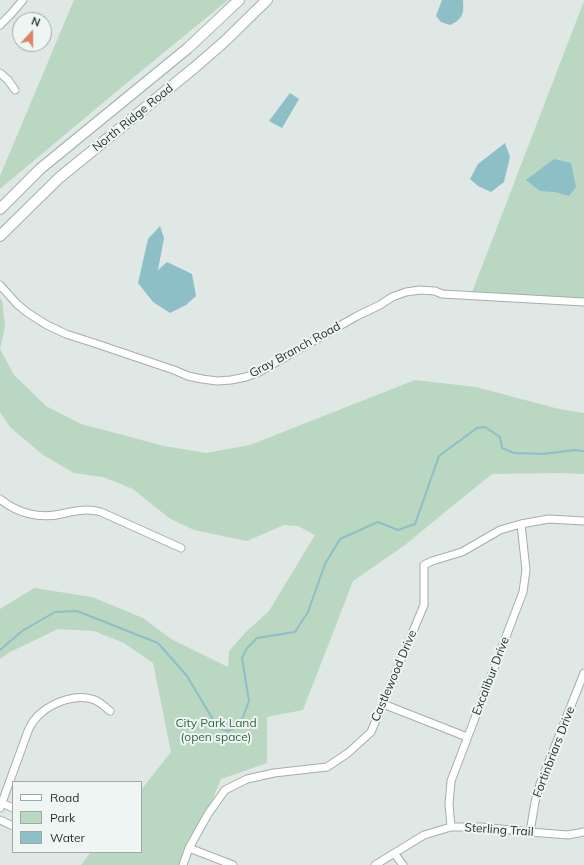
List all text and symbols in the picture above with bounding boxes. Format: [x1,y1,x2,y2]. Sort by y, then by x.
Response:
north arrow [12,12,52,52]
text: N [30,14,42,30]
street label: North Ridge Road [90,81,176,155]
street label: Gray Branch Road [247,319,343,381]
street label: Castlewood Drive [368,628,420,724]
street label: Excalibur Drive [469,635,513,717]
street label: Fortinbriars Drive [530,705,578,799]
park label: City Park Land (open space) [175,716,257,744]
legend [12,781,142,853]
text: Road [50,790,79,805]
text: Park [50,810,75,825]
street label: Sterling Trail [464,820,534,840]
text: Water [50,830,85,845]

